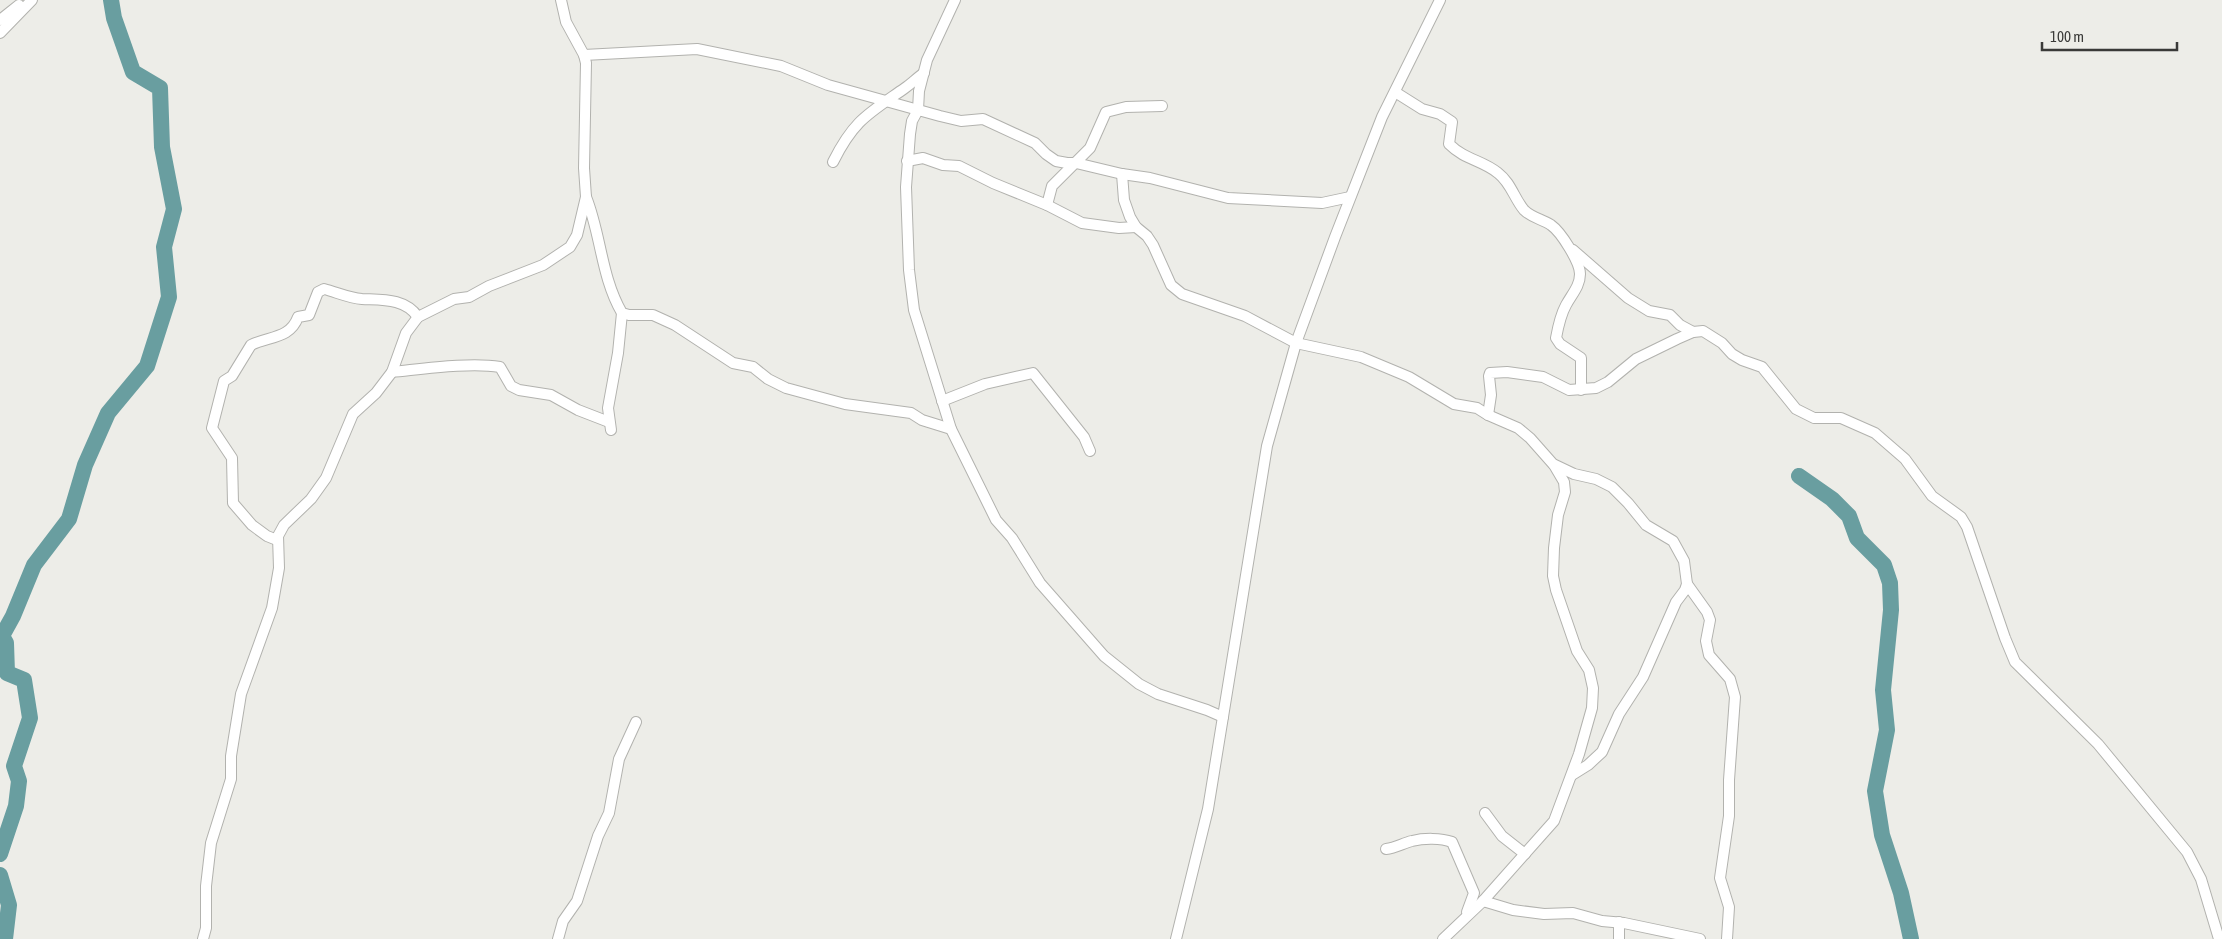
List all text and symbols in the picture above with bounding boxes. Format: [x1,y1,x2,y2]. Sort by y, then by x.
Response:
scale bar [2042,20,2177,52]
text: 100 m [2050,28,2084,45]

